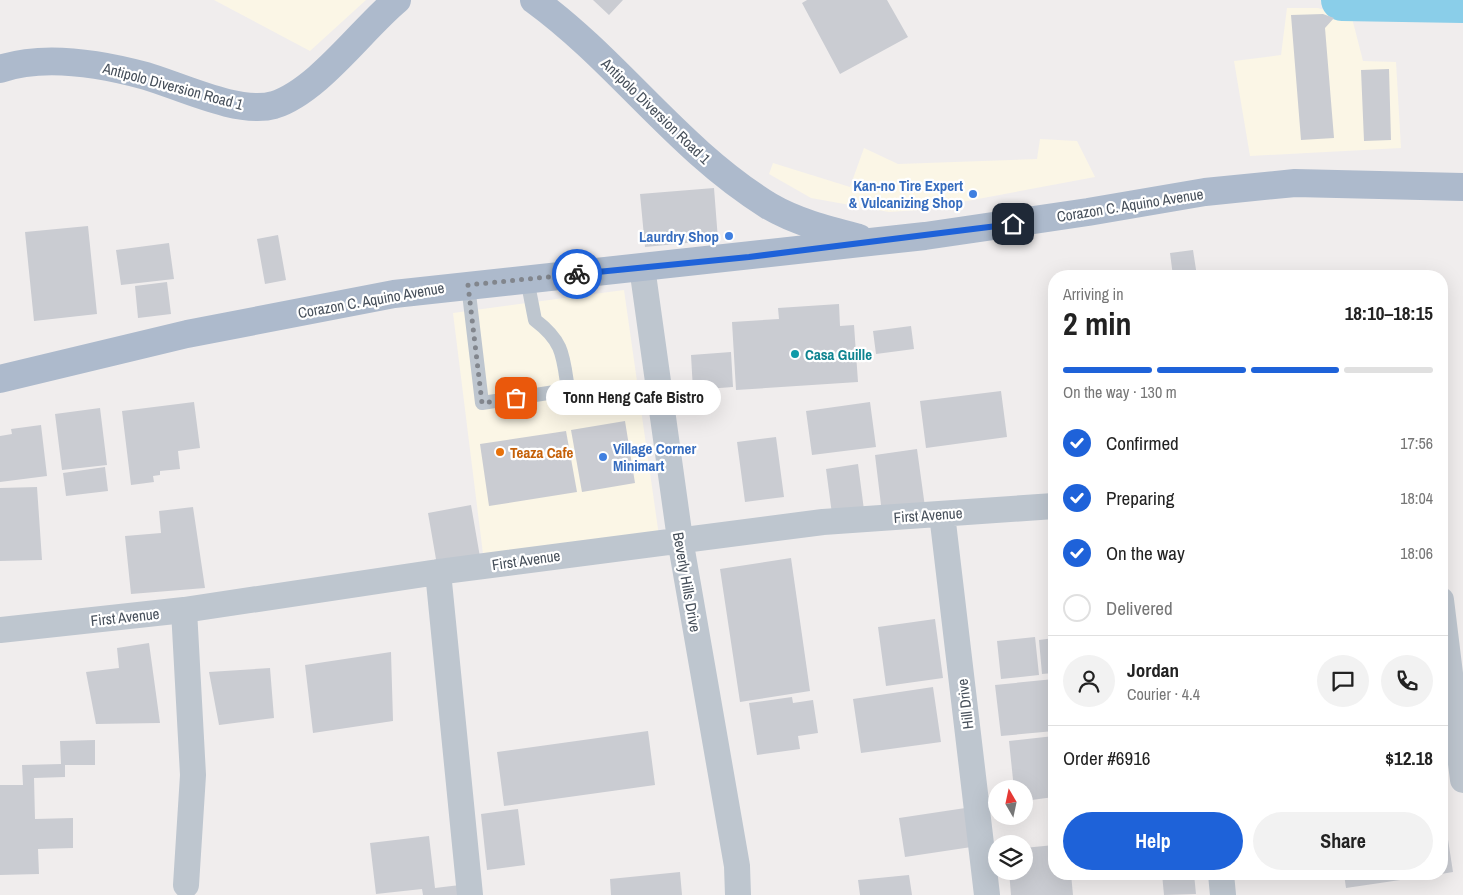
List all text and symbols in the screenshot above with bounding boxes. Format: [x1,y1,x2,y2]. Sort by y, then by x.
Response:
street label: Antipolo Diversion Road 1 [596,53,715,169]
street label: Antipolo Diversion Road 1 [100,57,246,115]
place label: Kan-no Tire Expert & Vulcanizing Shop [849,175,963,213]
street label: Corazon C. Aquino Avenue [1055,183,1205,227]
marker: Kan-no Tire Expert & Vulcanizing Shop [967,188,979,200]
pin [992,203,1034,245]
icon: home [999,210,1027,238]
place label: Laurdry Shop [639,226,719,247]
marker: Laurdry Shop [723,230,735,242]
courier [552,249,602,299]
icon: bike [563,260,591,288]
street label: Corazon C. Aquino Avenue [296,277,446,323]
text: Arriving in [1063,283,1124,305]
text: 18:10–18:15 [1345,300,1433,326]
text: 2 min [1063,302,1132,345]
place label: Casa Guille [805,344,872,365]
marker: Casa Guille [789,348,801,360]
pin [495,377,537,419]
callout: Tonn Heng Cafe Bistro [546,380,721,416]
text: On the way · 130 m [1063,381,1177,403]
icon: bag [502,384,530,412]
text: Tonn Heng Cafe Bistro [563,386,704,408]
icon: check [1063,429,1091,457]
text: Confirmed [1106,430,1179,456]
text: 17:56 [1400,432,1433,454]
place label: Village Corner Minimart [613,438,696,476]
place label: Teaza Cafe [510,442,574,463]
marker: Teaza Cafe [494,446,506,458]
marker: Village Corner Minimart [597,451,609,463]
icon: check [1063,484,1091,512]
text: Preparing [1106,485,1174,511]
text: 18:04 [1400,487,1433,509]
street label: First Avenue [893,502,963,528]
street label: Beverly Hills Drive [668,530,706,634]
icon: check [1063,539,1091,567]
text: On the way [1106,540,1185,566]
text: 18:06 [1400,542,1433,564]
street label: First Avenue [490,545,562,575]
text: Delivered [1106,595,1173,621]
street label: First Avenue [90,603,160,631]
button: person [1063,655,1115,707]
button: chat [1317,655,1369,707]
button: phone [1381,655,1433,707]
text: Jordan [1127,657,1179,683]
street label: Hill Drive [951,677,979,730]
text: Courier · 4.4 [1127,683,1200,705]
text: Order #6916 [1063,745,1150,771]
text: $12.18 [1385,745,1433,771]
north arrow [988,780,1032,825]
map controls [988,780,1033,880]
button: Help [1063,812,1243,870]
button: Share [1253,812,1433,870]
button: layers [988,835,1033,880]

